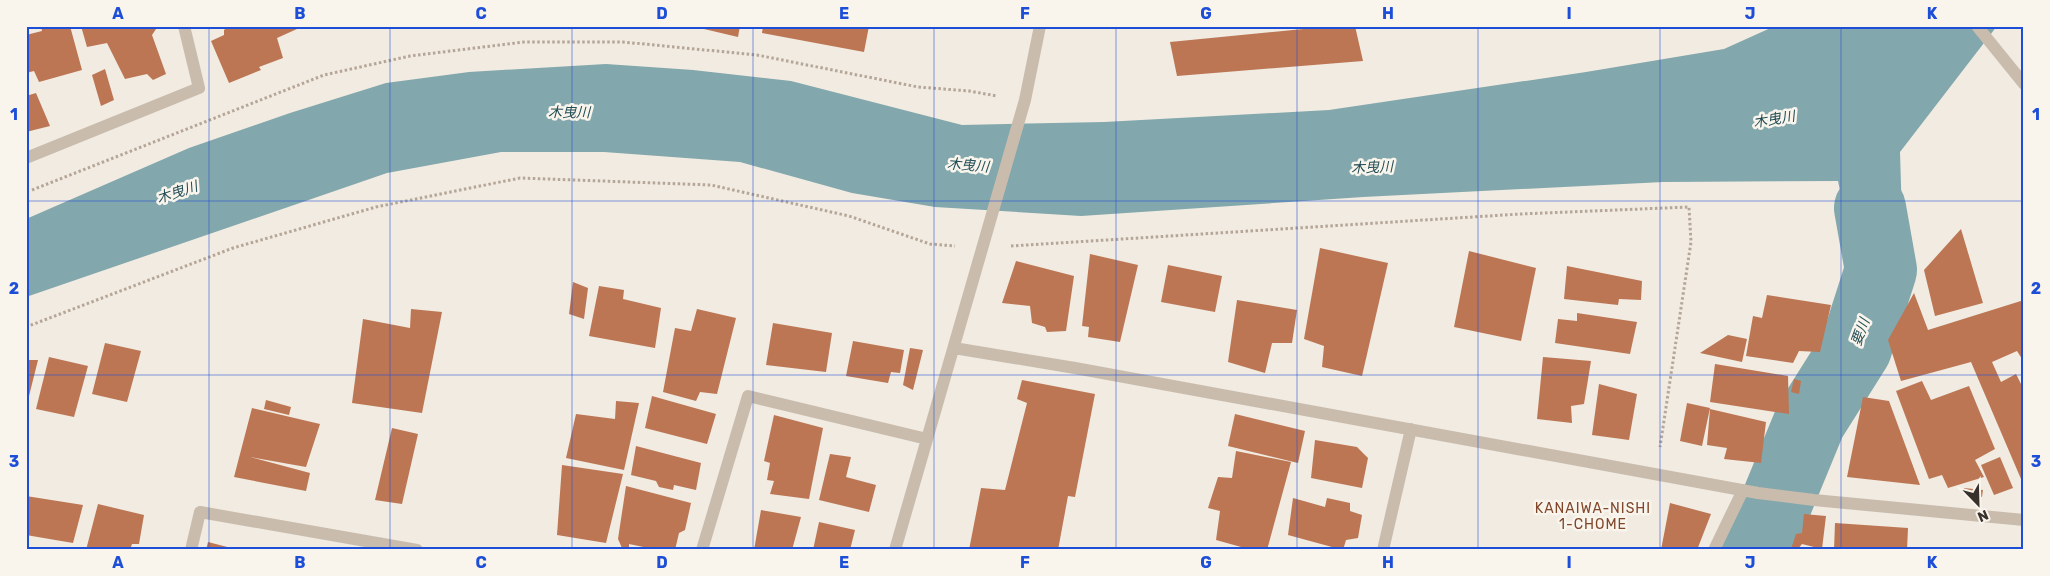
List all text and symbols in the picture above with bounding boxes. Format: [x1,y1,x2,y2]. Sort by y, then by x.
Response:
text: A [112,4,124,23]
text: B [294,4,306,23]
text: C [475,4,487,23]
text: D [656,4,668,23]
text: E [839,4,849,23]
text: F [1020,4,1030,23]
text: G [1200,4,1212,23]
text: H [1382,4,1394,23]
text: I [1566,4,1572,23]
text: J [1745,4,1755,23]
text: K [1927,4,1938,23]
water label: 木曳川 [548,104,592,121]
text: 1 [10,105,18,124]
text: 1 [2032,105,2040,124]
water label: 木曳川 [1752,108,1798,131]
water label: 木曳川 [946,155,992,176]
water label: 木曳川 [1351,158,1395,177]
water label: 木曳川 [155,177,202,207]
text: 2 [9,279,19,298]
text: 2 [2031,279,2041,298]
water label: 要川 [1848,314,1874,348]
text: 3 [9,452,19,471]
text: 3 [2031,452,2041,471]
north arrow [1952,478,2002,528]
district label: KANAIWA-NISHI 1-CHOME [1535,500,1651,533]
text: N [1975,506,1991,525]
text: A [112,553,124,572]
text: B [294,553,306,572]
text: C [475,553,487,572]
text: D [656,553,668,572]
text: E [839,553,849,572]
text: F [1020,553,1030,572]
text: G [1200,553,1212,572]
text: H [1382,553,1394,572]
text: I [1566,553,1572,572]
text: J [1745,553,1755,572]
text: K [1927,553,1938,572]

